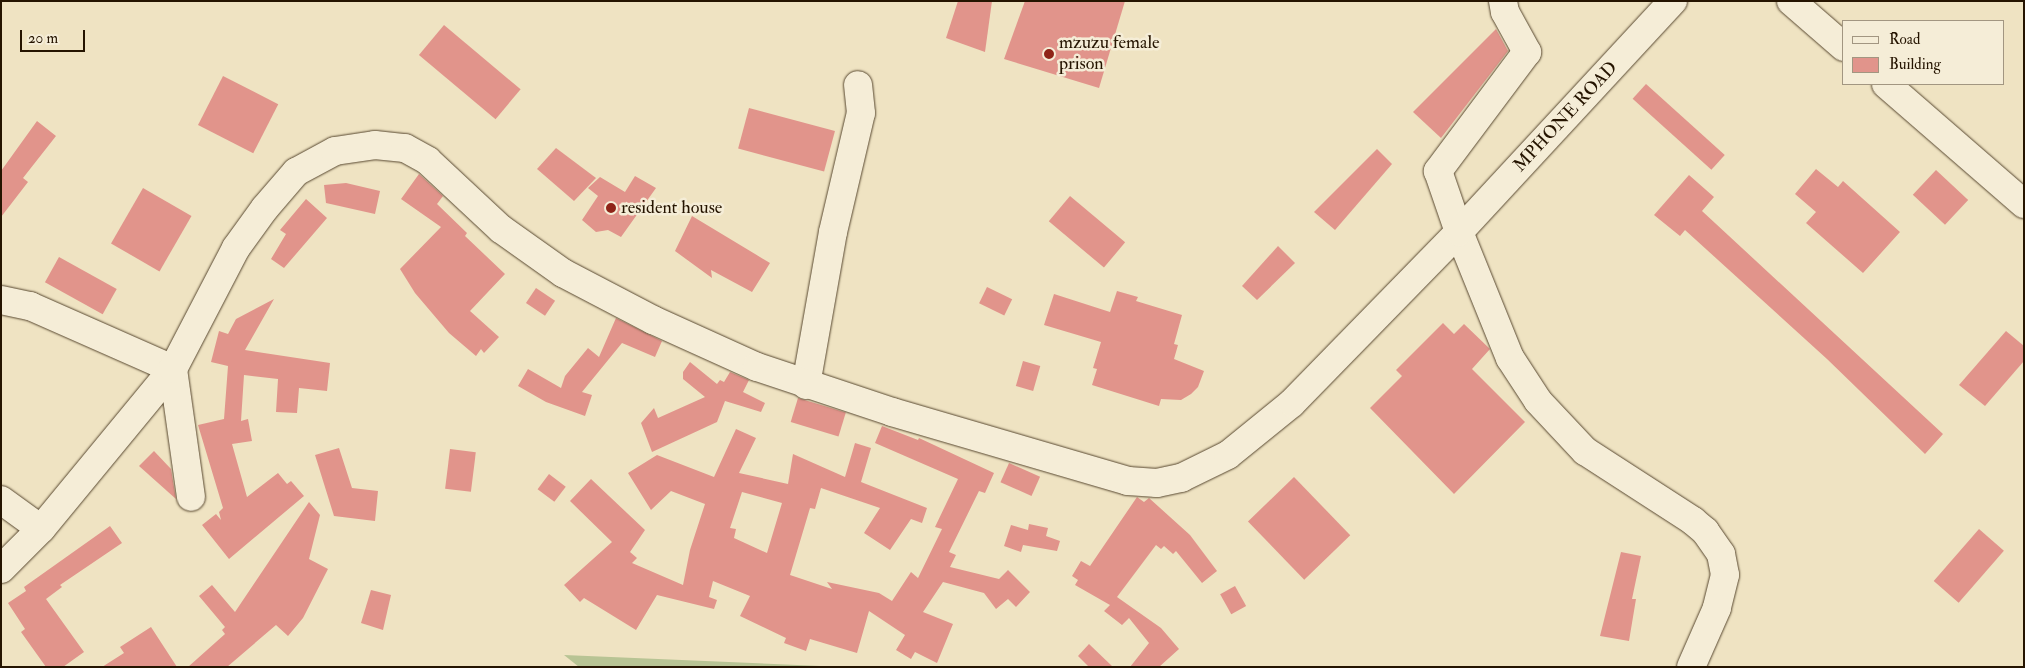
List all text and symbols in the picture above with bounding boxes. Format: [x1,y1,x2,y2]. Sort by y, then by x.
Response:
scale bar [22,20,88,52]
legend [1842,20,2005,85]
text: 20 m [28,29,58,48]
text: Road [1889,30,1920,49]
place label: mzuzu female prison [1059,33,1160,76]
marker: mzuzu female prison [1043,48,1055,60]
text: Building [1889,55,1941,74]
street label: MPHONE ROAD [1509,57,1623,177]
place label: resident house [621,197,722,219]
marker: resident house [605,202,617,214]

